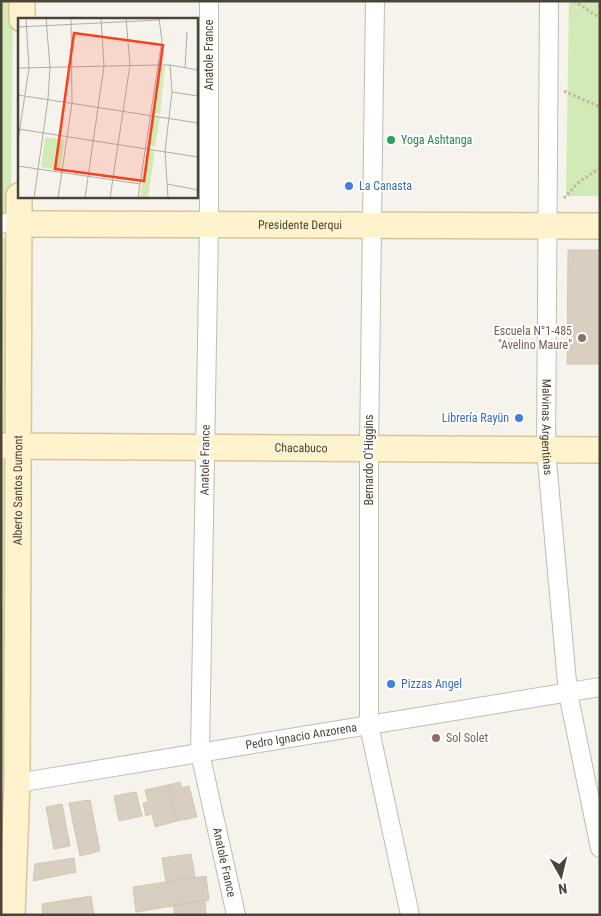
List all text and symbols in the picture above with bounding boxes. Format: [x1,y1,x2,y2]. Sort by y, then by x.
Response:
inset map [18,18,198,198]
street label: Anatole France [202,19,216,90]
place label: Yoga Ashtanga [401,133,473,147]
marker: Yoga Ashtanga [385,134,397,146]
place label: La Canasta [359,179,412,193]
marker: La Canasta [343,180,355,192]
street label: Presidente Derqui [258,218,342,232]
place label: Escuela N°1-485 "Avelino Maure" [494,324,572,352]
marker: Escuela N°1-485 "Avelino Maure" [576,332,588,344]
street label: Malvinas Argentinas [539,379,555,476]
place label: Librería Rayün [442,411,509,425]
marker: Librería Rayün [513,412,525,424]
street label: Bernardo O'Higgins [362,414,376,506]
street label: Anatole France [197,424,213,496]
street label: Alberto Santos Dumont [11,435,25,545]
street label: Chacabuco [274,441,328,455]
place label: Pizzas Angel [401,677,462,691]
marker: Pizzas Angel [385,678,397,690]
street label: Pedro Ignacio Anzorena [244,720,358,752]
place label: Sol Solet [446,731,488,745]
marker: Sol Solet [430,732,442,744]
street label: Anatole France [210,826,239,899]
north arrow [536,851,586,901]
text: N [557,880,568,897]

